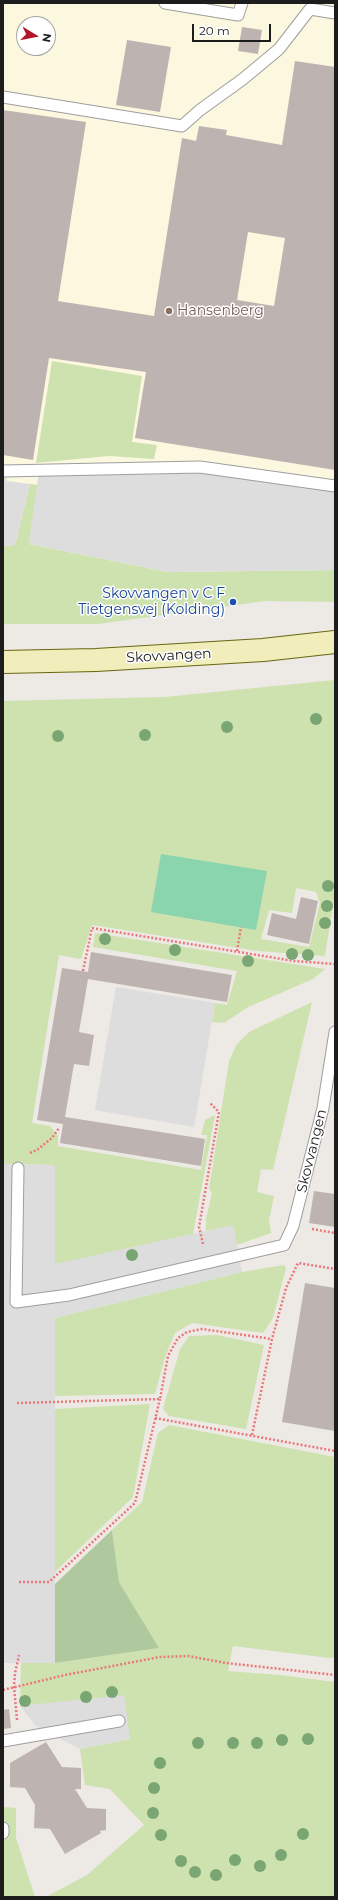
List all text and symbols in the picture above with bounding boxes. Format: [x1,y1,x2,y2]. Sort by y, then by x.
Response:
north arrow [16,16,56,56]
scale bar [194,16,273,42]
text: 20 m [199,23,230,38]
text: N [39,32,54,43]
place label: Hansenberg [177,303,264,319]
marker: Hansenberg [164,306,174,316]
place label: Skovvangen v C F Tietgensvej (Kolding) [78,586,225,618]
marker: Skovvangen v C F Tietgensvej (Kolding) [228,597,238,607]
street label: Skovvangen [126,645,212,667]
street label: Skovvangen [294,1108,330,1194]

